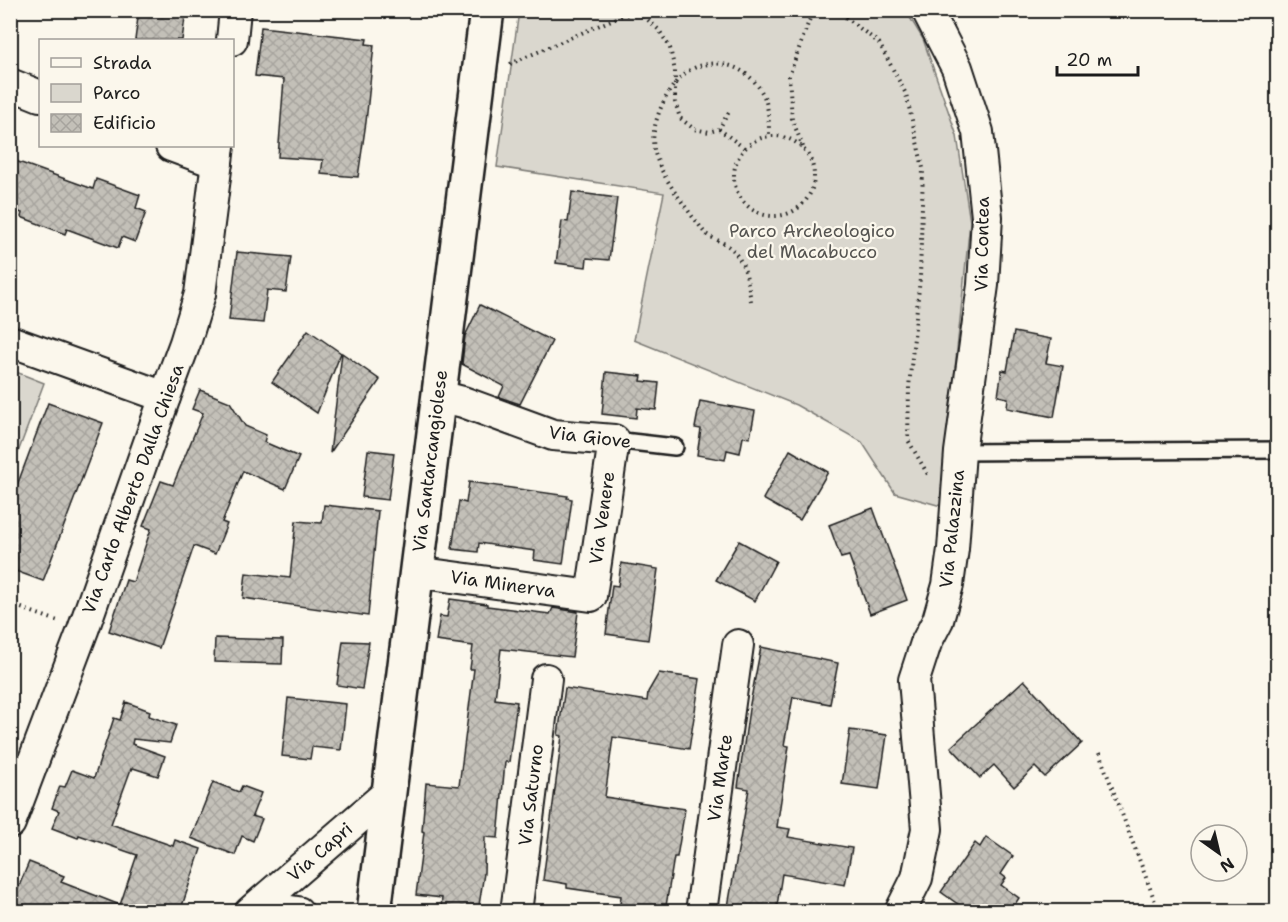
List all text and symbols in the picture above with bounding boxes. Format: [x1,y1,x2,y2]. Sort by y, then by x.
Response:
legend [39,39,234,147]
scale bar [1057,39,1138,77]
text: 20 m [1066,48,1112,72]
text: Strada [93,51,152,75]
text: Parco [93,81,141,105]
text: Edificio [93,111,156,135]
street label: Via Contea [969,196,995,292]
park label: Parco Archeologico del Macabucco [729,219,895,264]
street label: Via Carlo Alberto Dalla Chiesa [76,361,190,617]
street label: Via Santarcangiolese [407,369,453,553]
street label: Via Giove [547,420,633,454]
street label: Via Palazzina [934,469,970,589]
street label: Via Venere [584,470,620,566]
street label: Via Minerva [449,565,557,603]
street label: Via Marte [702,733,738,823]
street label: Via Saturno [513,743,549,847]
street label: Via Capri [282,817,358,887]
north arrow [1189,823,1249,883]
text: N [1216,853,1238,877]

